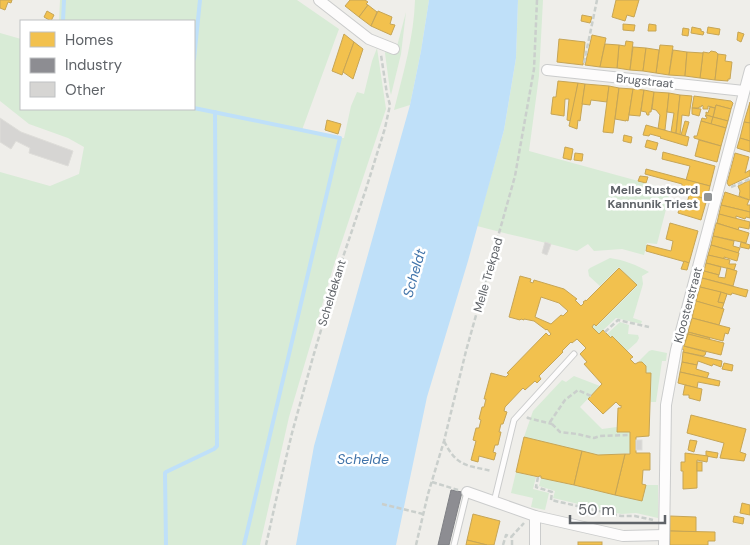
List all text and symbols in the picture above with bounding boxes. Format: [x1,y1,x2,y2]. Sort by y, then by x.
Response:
legend [20,20,195,110]
text: Homes [65,30,114,50]
text: Industry [65,55,123,75]
street label: Brugstraat [615,70,675,92]
text: Other [65,80,106,100]
place label: Melle Rustoord Kannunik Triest [607,182,698,212]
marker: Melle Rustoord Kannunik Triest [702,191,714,203]
street label: Melle Trekpad [470,236,506,314]
water label: Scheldt [399,246,430,299]
street label: Scheldekant [314,258,350,328]
street label: Kloosterstraat [670,265,706,345]
water label: Schelde [337,450,389,468]
scale bar [570,492,665,524]
text: 50 m [578,500,615,520]

